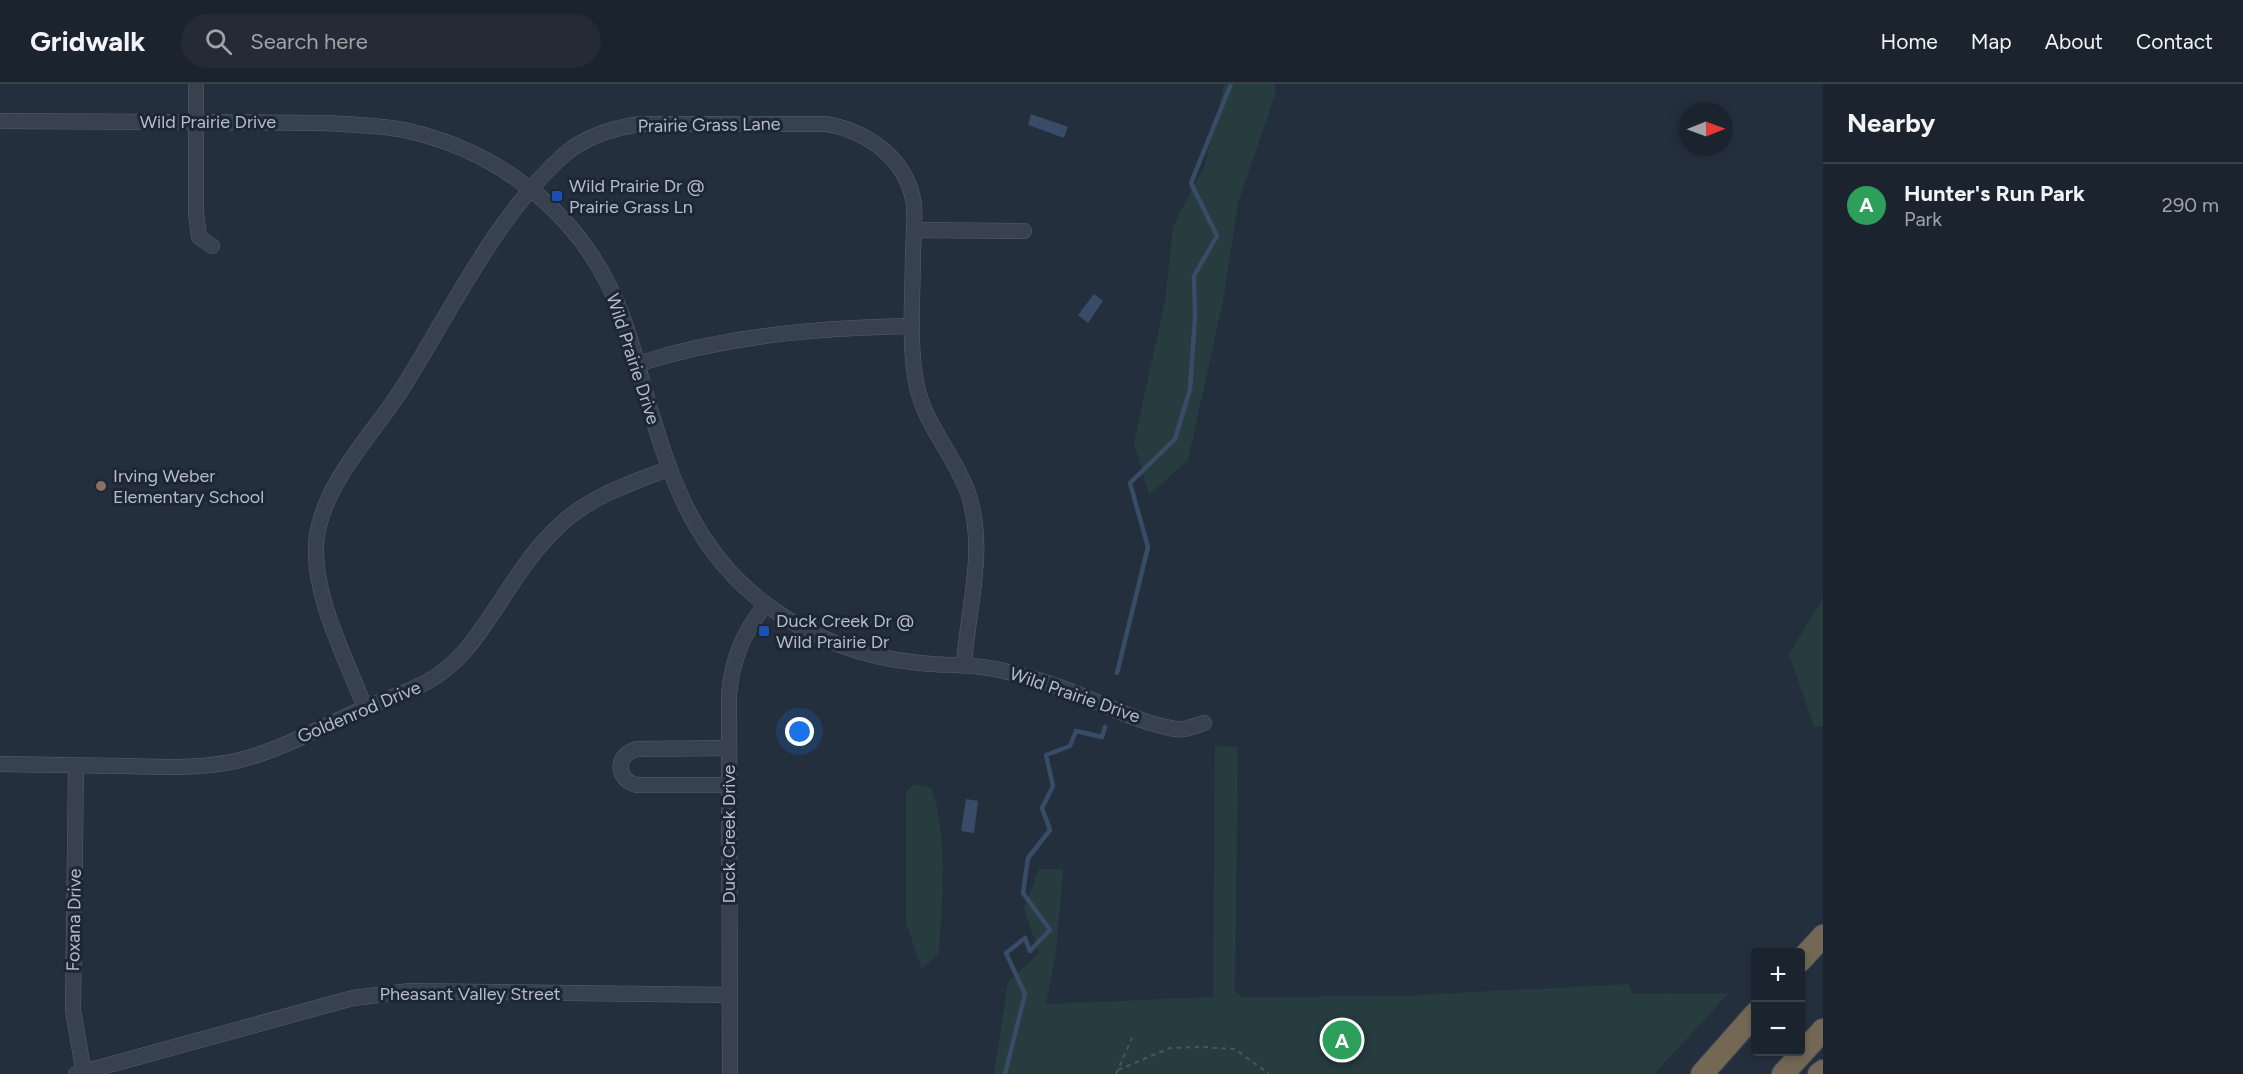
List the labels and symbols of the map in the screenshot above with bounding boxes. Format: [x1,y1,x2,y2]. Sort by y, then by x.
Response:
north arrow [1679,102,1733,156]
street label: Wild Prairie Drive [140,111,276,133]
street label: Prairie Grass Lane [637,113,781,137]
place label: Wild Prairie Dr @ Prairie Grass Ln [569,175,704,218]
marker: Wild Prairie Dr @ Prairie Grass Ln [550,189,564,203]
street label: Wild Prairie Drive [601,291,665,427]
place label: Irving Weber Elementary School [113,465,264,508]
marker: Irving Weber Elementary School [94,479,108,493]
place label: Duck Creek Dr @ Wild Prairie Dr [776,610,914,653]
marker: Duck Creek Dr @ Wild Prairie Dr [757,624,771,638]
street label: Wild Prairie Drive [1007,662,1143,728]
street label: Goldenrod Drive [294,676,424,748]
your location [785,717,814,746]
street label: Duck Creek Drive [718,764,740,903]
street label: Foxana Drive [62,868,86,972]
street label: Pheasant Valley Street [379,983,561,1005]
pin: A [1322,1018,1362,1062]

